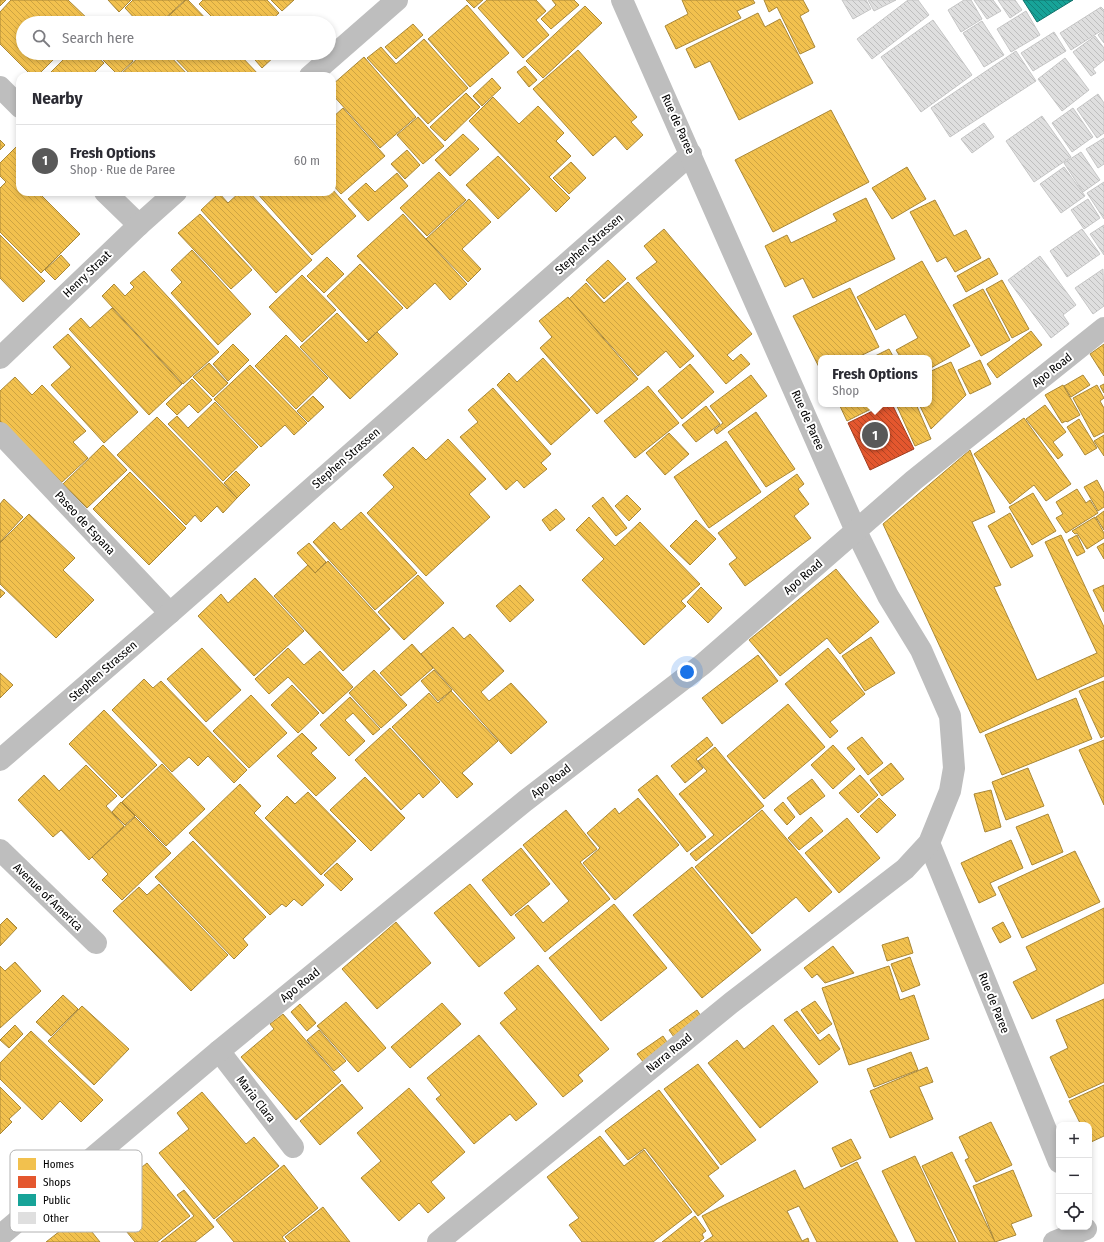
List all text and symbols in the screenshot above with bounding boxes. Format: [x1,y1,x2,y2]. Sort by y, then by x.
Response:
search box [16,16,336,60]
icon: search [30,27,52,49]
text: Search here [62,29,134,47]
text: Nearby [32,88,83,109]
street label: Rue de Paree [659,92,697,156]
text: Fresh Options [70,144,156,162]
text: 1 [42,153,48,168]
text: 60 m [294,153,320,168]
text: Shop · Rue de Paree [70,162,175,177]
street label: Stephen Strassen [552,211,626,277]
street label: Henry Straat [60,248,114,300]
street label: Apo Road [1029,350,1075,390]
popup [818,355,932,407]
text: Fresh Options [832,365,918,383]
text: Shop [832,383,859,398]
street label: Rue de Paree [789,388,827,452]
pin: 1 [862,420,888,450]
street label: Stephen Strassen [309,425,383,491]
street label: Paseo de Espana [52,488,118,558]
street label: Apo Road [781,556,825,598]
street label: Stephen Strassen [66,638,140,704]
your location [677,662,697,682]
street label: Apo Road [528,761,574,801]
street label: Avenue of America [10,860,86,934]
street label: Apo Road [277,965,323,1005]
street label: Rue de Paree [976,971,1012,1035]
street label: Narra Road [643,1030,695,1076]
street label: Maria Clara [234,1073,279,1125]
map controls [1056,1122,1092,1230]
button: + [1056,1122,1092,1158]
legend [10,1150,142,1232]
text: Homes [43,1158,74,1171]
button: − [1056,1158,1092,1194]
text: Shops [43,1176,71,1189]
text: Public [43,1194,71,1207]
button: locate [1056,1194,1092,1230]
text: Other [43,1212,69,1225]

